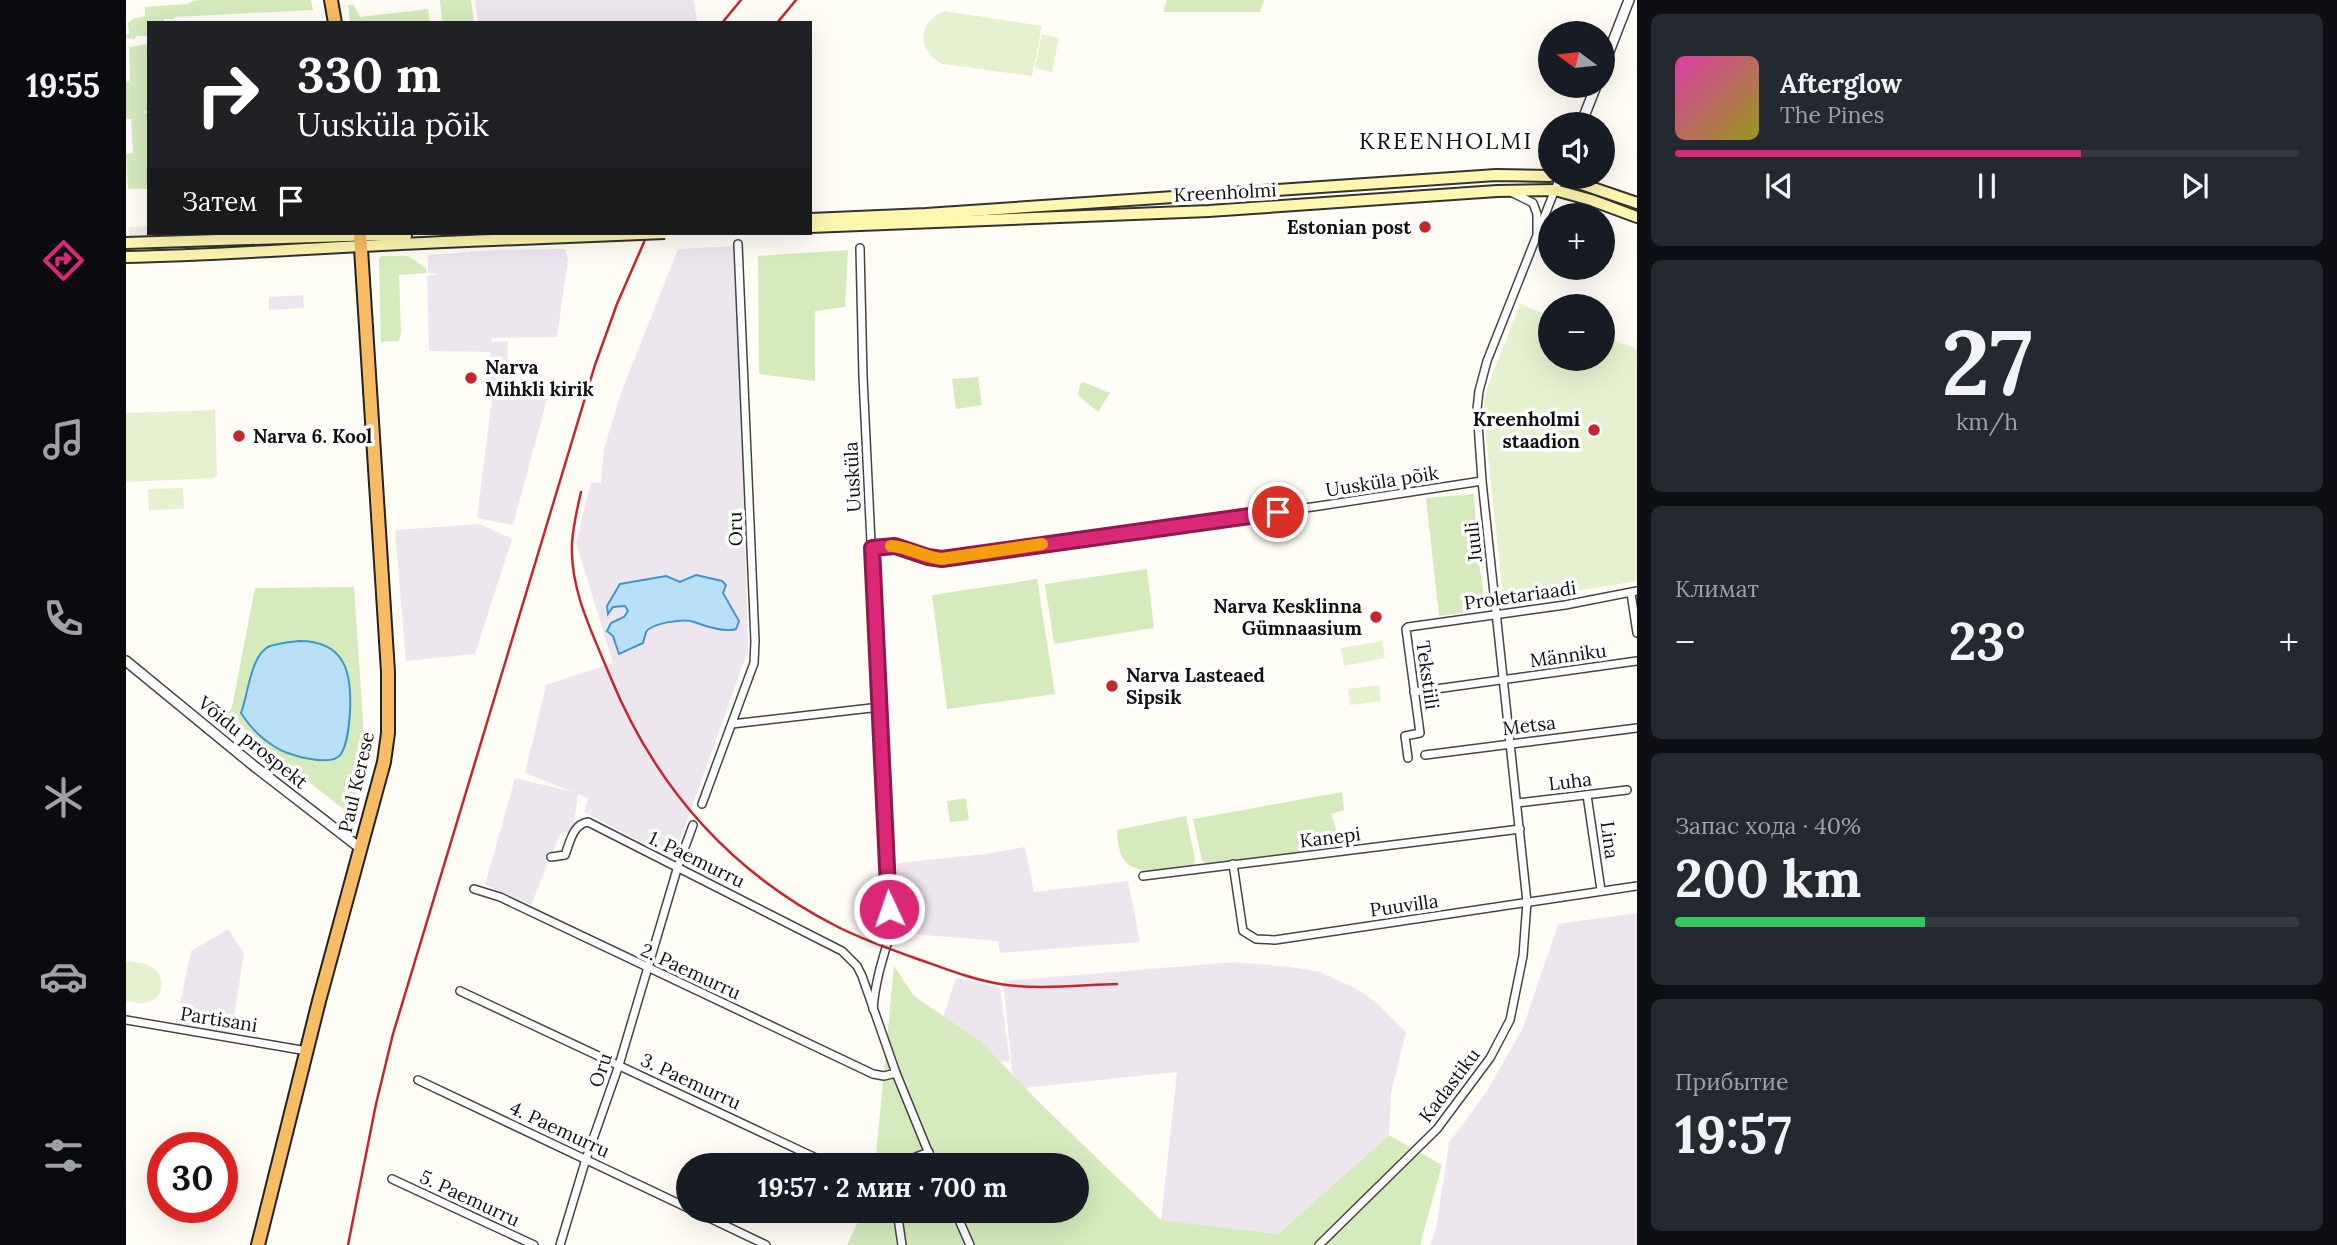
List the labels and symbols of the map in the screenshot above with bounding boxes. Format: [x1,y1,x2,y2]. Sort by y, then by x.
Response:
north arrow [1538,21,1615,98]
district label: KREENHOLMI [1359,126,1533,155]
street label: Kreenholmi [1173,177,1277,207]
place label: Estonian post [1287,215,1412,239]
marker: Estonian post [1417,219,1433,235]
place label: Narva Mihkli kirik [485,355,594,401]
marker: Narva Mihkli kirik [463,370,479,386]
place label: Kreenholmi staadion [1473,407,1580,453]
marker: Kreenholmi staadion [1586,422,1602,438]
place label: Narva 6. Kool [253,424,372,448]
marker: Narva 6. Kool [231,428,247,444]
street label: Uusküla [838,441,866,513]
street label: Uusküla põik [1324,460,1441,502]
pin [1248,482,1308,542]
street label: Oru [722,511,748,547]
street label: Juuli [1459,521,1487,564]
street label: Proletariaadi [1462,575,1578,615]
place label: Narva Kesklinna Gümnaasium [1213,594,1363,640]
marker: Narva Kesklinna Gümnaasium [1368,609,1384,625]
street label: Männiku [1528,638,1608,672]
street label: Tekstiili [1411,639,1445,711]
place label: Narva Lasteaed Sipsik [1126,663,1265,709]
marker: Narva Lasteaed Sipsik [1104,678,1120,694]
street label: Võidu prospekt [192,690,313,794]
street label: Metsa [1501,710,1557,740]
street label: Paul Kerese [333,729,379,835]
street label: Luha [1547,766,1593,796]
street label: Lina [1595,820,1625,861]
street label: Kanepi [1298,821,1362,853]
street label: 1. Paemurru [645,825,749,893]
position arrow [852,872,926,946]
street label: Puuvilla [1368,888,1440,922]
street label: 2. Paemurru [637,937,745,1005]
street label: Partisani [179,1001,259,1037]
street label: Kadastiku [1413,1043,1485,1127]
street label: 3. Paemurru [637,1047,745,1115]
street label: Oru [583,1050,617,1090]
street label: 4. Paemurru [506,1095,614,1163]
speed limit sign: 30 [147,1132,238,1223]
street label: 5. Paemurru [416,1164,524,1232]

